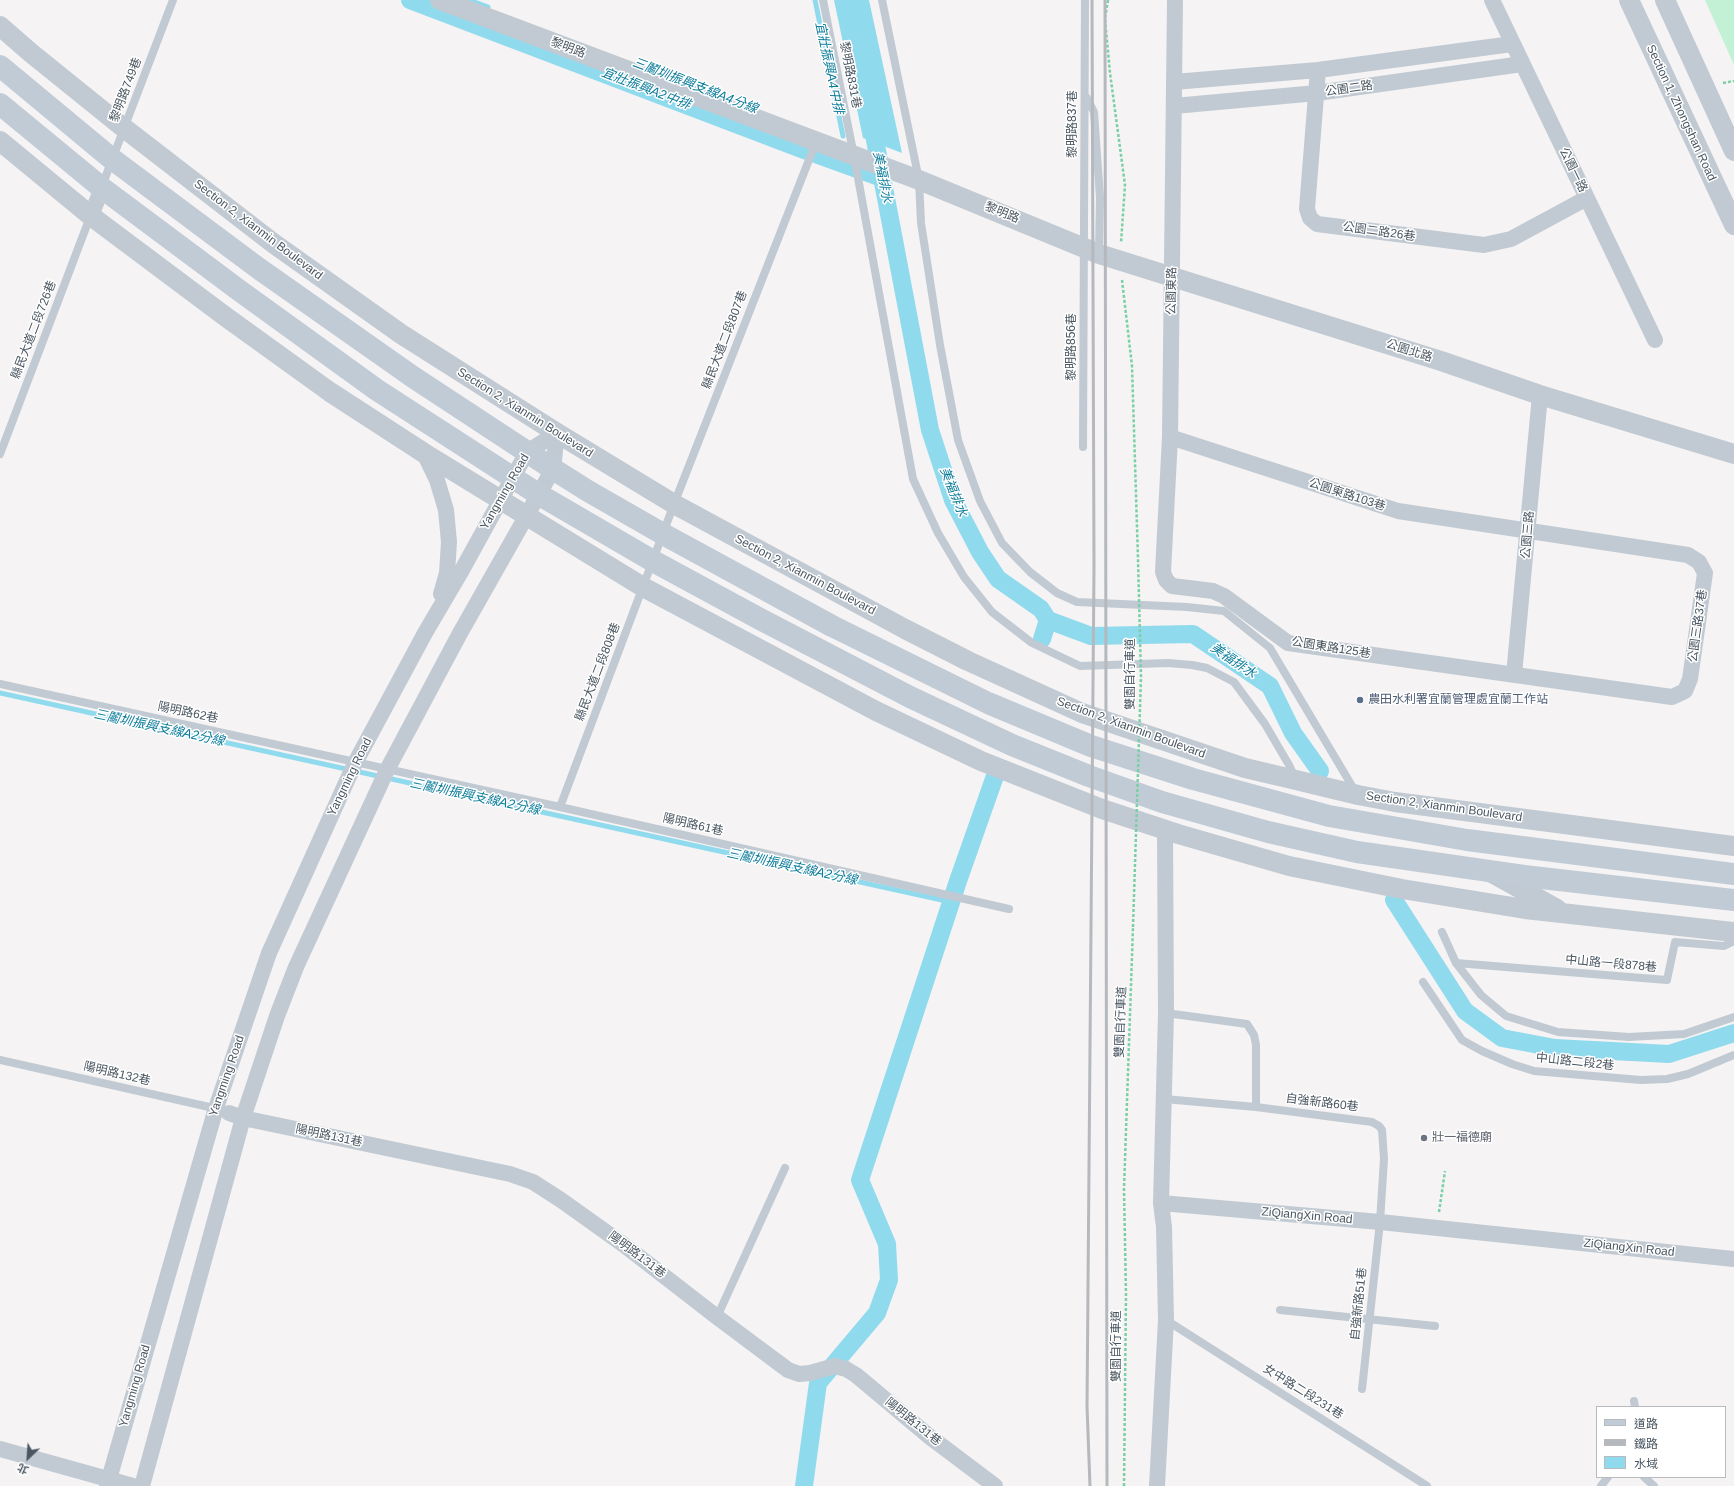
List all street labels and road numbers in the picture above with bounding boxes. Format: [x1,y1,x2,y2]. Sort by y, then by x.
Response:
street label: 黎明路 [549,35,587,61]
street label: 黎明路831巷 [836,40,864,110]
street label: Section 1, Zhongshan Road [1643,43,1719,183]
street label: 黎明路749巷 [107,56,145,124]
street label: 公園二路 [1324,79,1374,99]
street label: 黎明路837巷 [1066,90,1080,158]
street label: 公園一路 [1556,145,1590,195]
street label: Section 2, Xianmin Boulevard [191,177,325,283]
street label: 黎明路 [983,200,1021,226]
street label: 公園二路26巷 [1342,220,1416,244]
street label: 公園東路 [1164,267,1180,315]
street label: 縣民大道二段726巷 [9,279,59,381]
street label: 縣民大道二段807巷 [700,289,750,391]
street label: 黎明路856巷 [1065,313,1079,381]
street label: 公園北路 [1384,337,1434,365]
street label: Section 2, Xianmin Boulevard [454,365,596,461]
street label: Yangming Road [477,452,533,532]
street label: 公園東路103巷 [1307,476,1387,514]
street label: 公園三路 [1519,510,1537,560]
street label: Section 2, Xianmin Boulevard [732,532,878,618]
street label: 公園三路37巷 [1686,589,1710,663]
street label: 縣民大道二段808巷 [573,621,623,723]
street label: 公園東路125巷 [1290,635,1372,661]
street label: 雙園自行車道 [1124,638,1138,710]
street label: Section 2, Xianmin Boulevard [1055,694,1207,762]
street label: 陽明路62巷 [156,700,220,726]
street label: Yangming Road [325,736,375,818]
street label: Section 2, Xianmin Boulevard [1365,789,1523,825]
street label: 陽明路61巷 [661,811,725,839]
street label: 中山路一段878巷 [1565,953,1657,975]
street label: 雙園自行車道 [1113,986,1129,1058]
street label: Yangming Road [206,1033,248,1119]
street label: 中山路二段2巷 [1535,1051,1615,1073]
street label: 陽明路132巷 [82,1059,152,1089]
street label: 自強新路60巷 [1285,1091,1359,1115]
street label: 陽明路131巷 [294,1122,364,1150]
street label: ZiQiangXin Road [1261,1205,1353,1227]
street label: 陽明路131巷 [606,1229,668,1281]
street label: ZiQiangXin Road [1583,1236,1675,1260]
street label: 自強新路51巷 [1348,1267,1370,1341]
street label: 雙園自行車道 [1110,1310,1124,1382]
street label: Yangming Road [116,1343,154,1429]
street label: 女中路二段231巷 [1260,1362,1346,1422]
street label: 陽明路131巷 [882,1395,944,1449]

